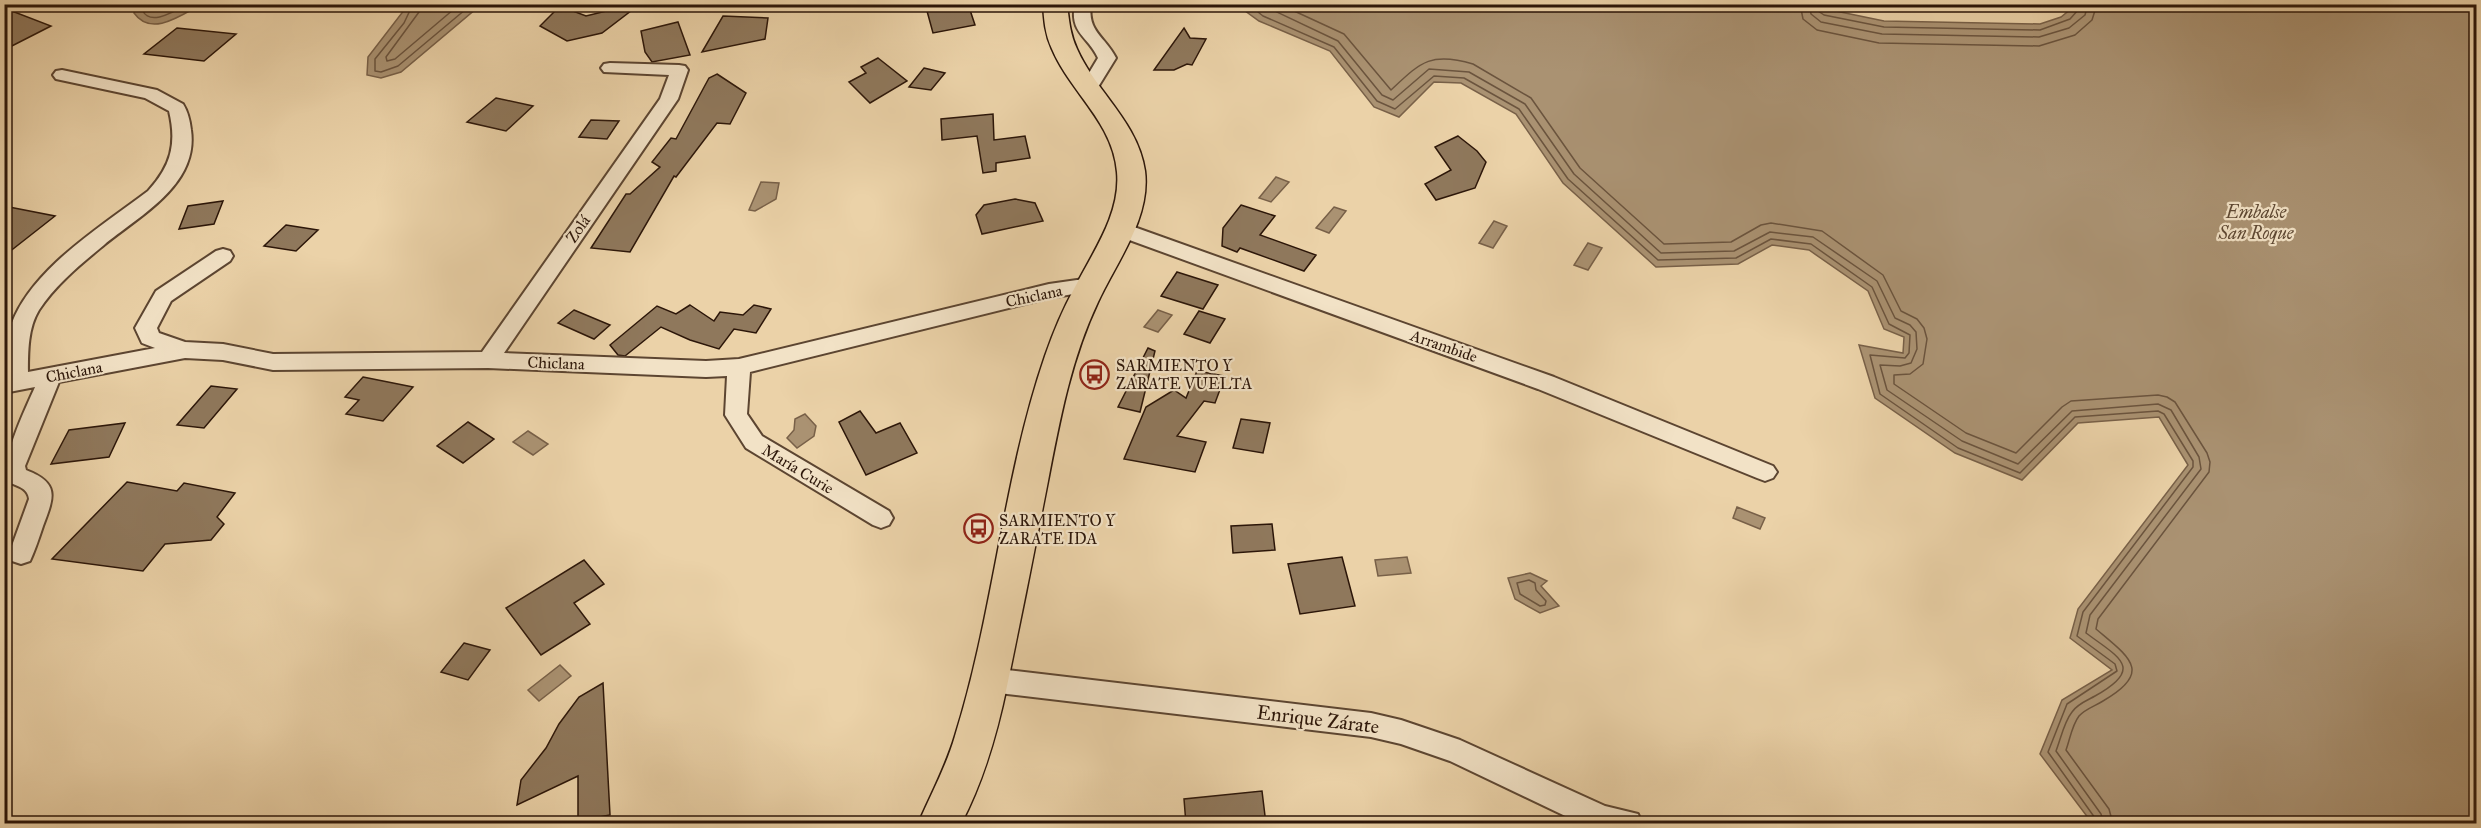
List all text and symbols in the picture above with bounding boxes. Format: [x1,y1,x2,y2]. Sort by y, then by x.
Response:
water label: Embalse San Roque [2217,201,2295,244]
street label: Zolá [562,211,594,246]
street label: Chiclana [1004,281,1064,311]
street label: Arrambide [1407,325,1480,366]
street label: Chiclana [527,353,585,374]
place label: SARMIENTO Y ZARATE VUELTA [1116,356,1253,393]
street label: Chiclana [44,357,104,387]
bus stop icon: SARMIENTO Y ZARATE VUELTA [1079,358,1111,390]
street label: María Curie [759,440,838,498]
place label: SARMIENTO Y ZARATE IDA [999,511,1116,548]
bus stop icon: SARMIENTO Y ZARATE IDA [962,513,994,545]
street label: Enrique Zárate [1255,700,1381,739]

